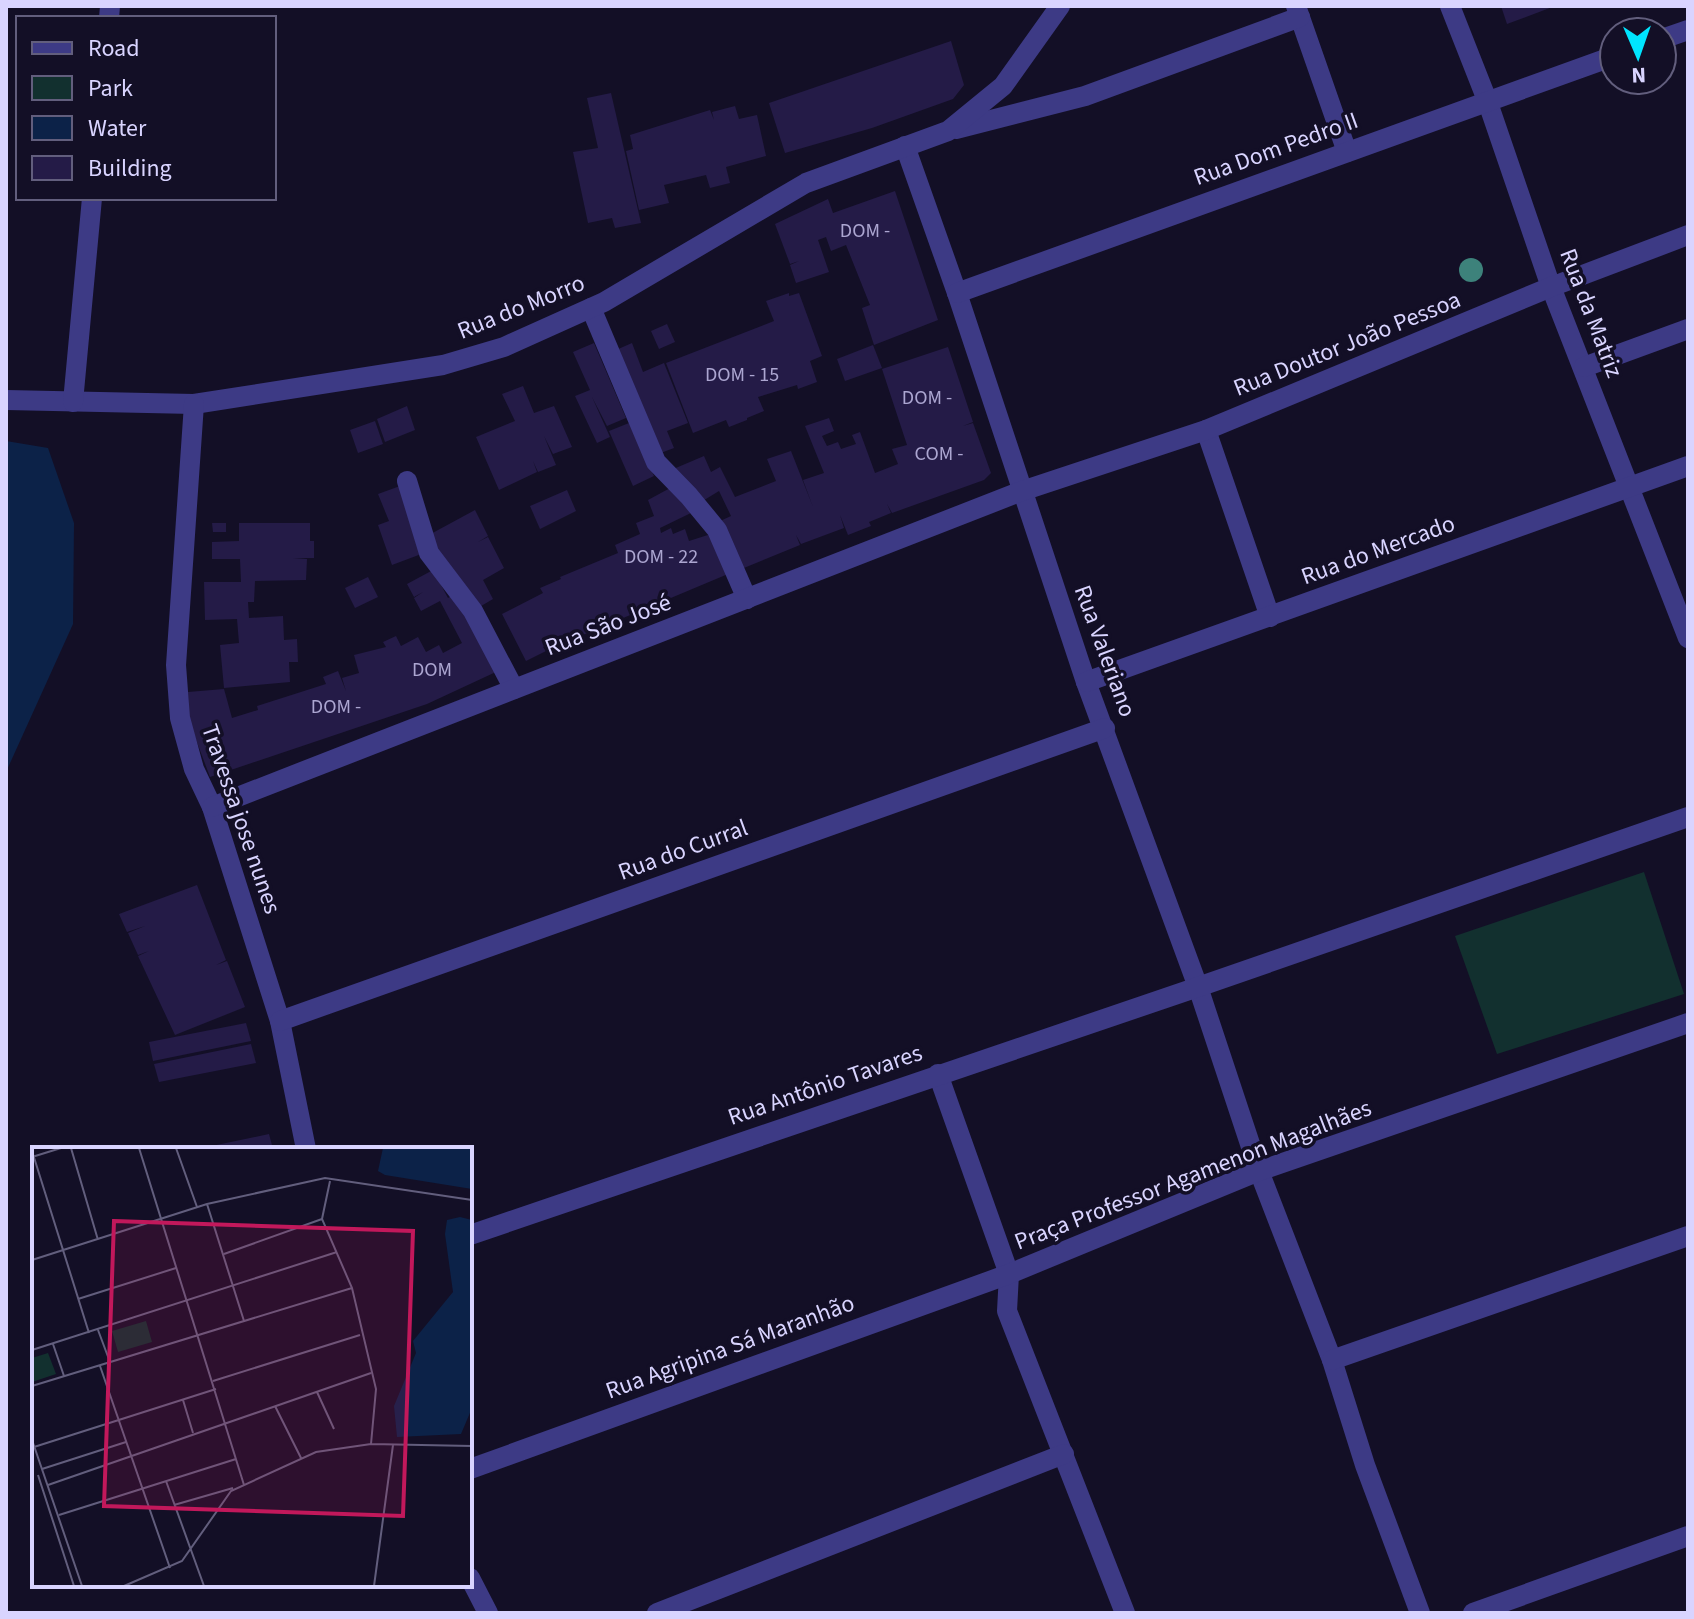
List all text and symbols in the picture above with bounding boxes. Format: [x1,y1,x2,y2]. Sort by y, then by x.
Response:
legend [16,16,276,200]
north arrow [1598,16,1678,96]
text: Road [88,31,140,66]
text: N [1631,59,1647,91]
text: Park [88,71,133,106]
street label: Rua Dom Pedro II [1189,103,1363,195]
text: Water [88,111,147,146]
text: Building [88,151,172,186]
house number: DOM - [840,217,890,245]
street label: Rua da Matriz [1550,243,1632,383]
street label: Rua do Morro [452,266,590,348]
street label: Rua Doutor João Pessoa [1228,282,1466,406]
house number: DOM - 15 [705,361,779,389]
house number: DOM - [902,384,952,412]
house number: COM - [915,440,963,468]
street label: Rua do Mercado [1296,506,1460,594]
house number: DOM - 22 [624,543,698,571]
street label: Rua Valeriano [1065,580,1145,722]
street label: Rua São José [540,585,676,665]
house number: DOM [412,656,452,684]
house number: DOM - [311,693,361,721]
street label: Travessa jose nunes [192,719,290,919]
street label: Rua do Curral [613,810,753,890]
street label: Rua Antônio Tavares [723,1035,927,1135]
street label: Praça Professor Agamenon Magalhães [1009,1091,1377,1259]
inset map [32,1147,472,1587]
street label: Rua Agripina Sá Maranhão [601,1286,859,1408]

